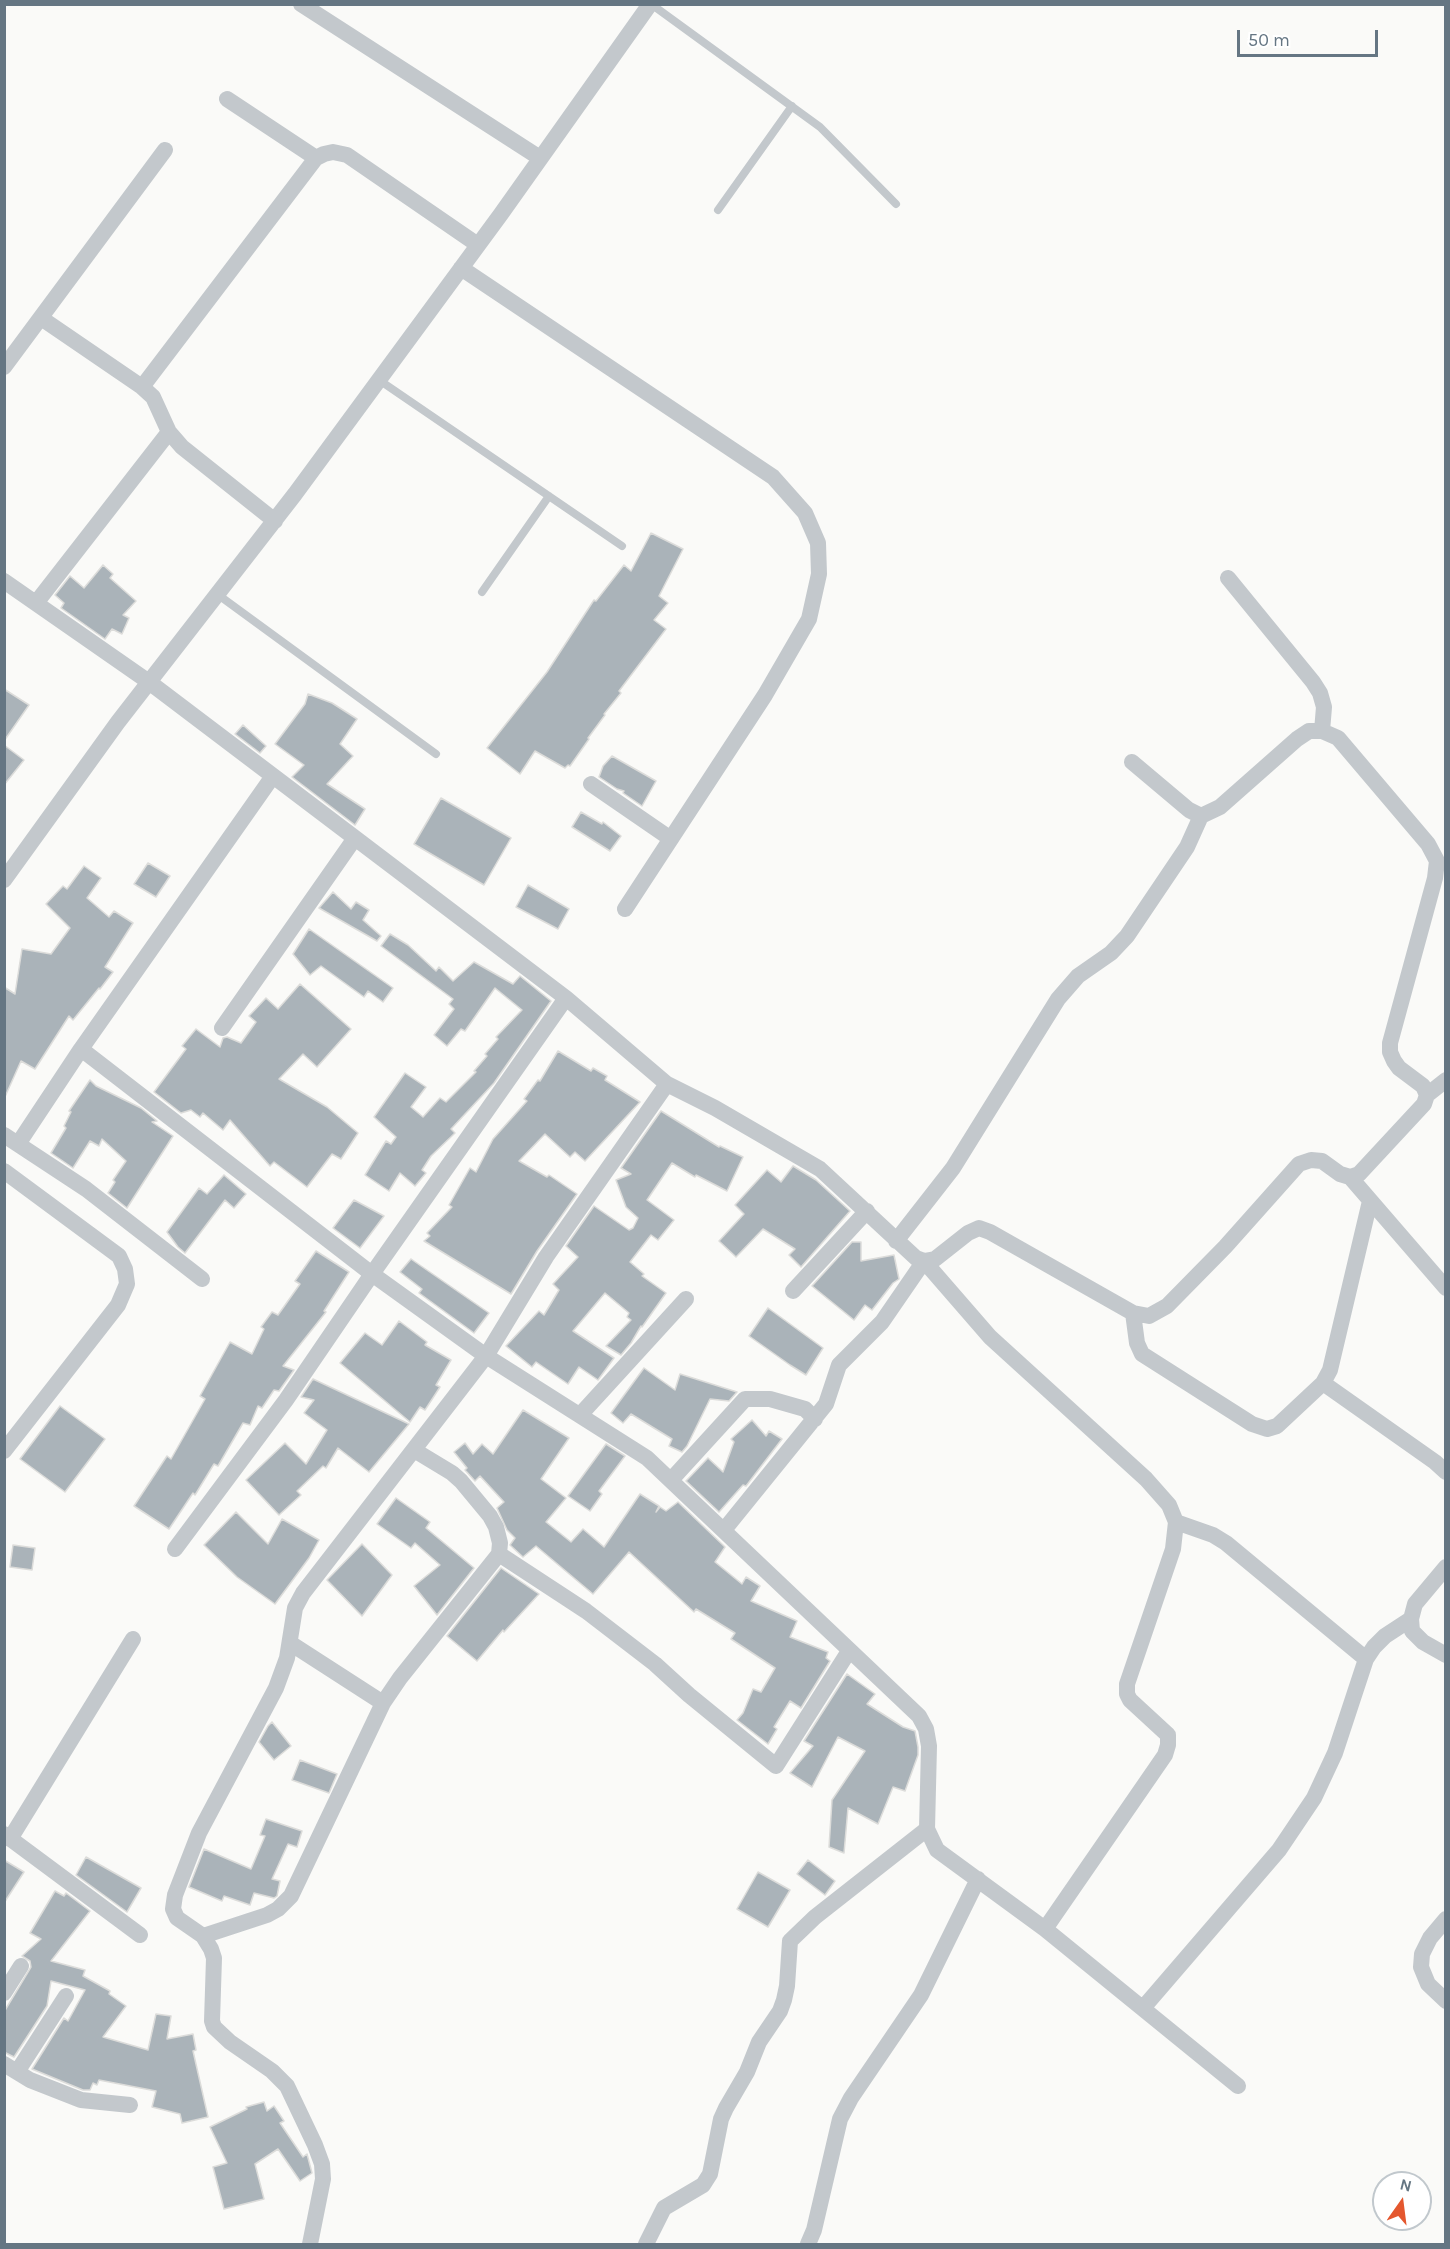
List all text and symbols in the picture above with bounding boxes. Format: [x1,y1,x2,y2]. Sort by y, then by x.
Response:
scale bar [1240,18,1381,56]
text: 50 m [1248,29,1290,51]
north arrow [1372,2171,1432,2231]
text: N [1398,2174,1414,2196]

